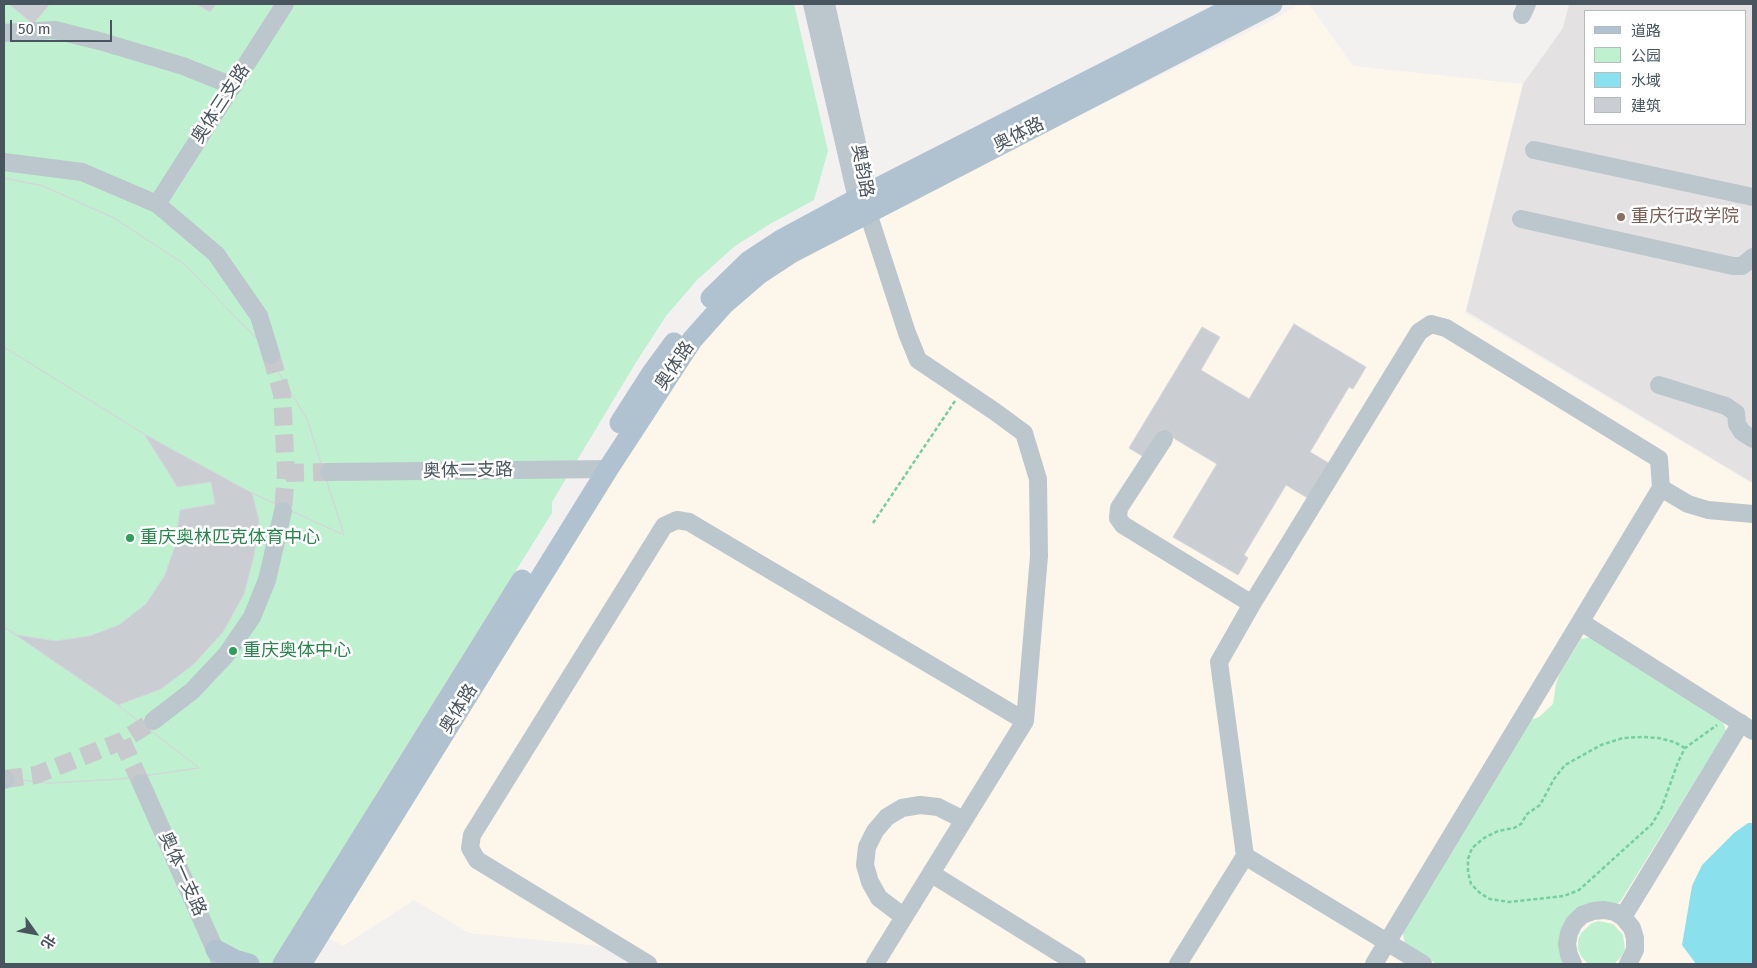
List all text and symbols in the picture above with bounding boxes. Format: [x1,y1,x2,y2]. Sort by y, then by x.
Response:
scale bar [12,10,115,42]
legend [1584,10,1747,125]
text: 50 m [18,20,51,38]
text: 道路 [1631,22,1661,40]
text: 公园 [1631,47,1661,65]
street label: 奥体三支路 [187,60,255,148]
text: 水域 [1631,72,1661,90]
text: 建筑 [1631,97,1661,115]
street label: 奥体路 [990,113,1048,157]
street label: 奥韵路 [847,143,877,199]
place label: 重庆行政学院 [1631,206,1739,228]
marker: 重庆行政学院 [1615,211,1627,223]
street label: 奥体路 [651,338,699,394]
street label: 奥体二支路 [423,459,513,483]
place label: 重庆奥林匹克体育中心 [140,527,320,549]
marker: 重庆奥林匹克体育中心 [124,532,136,544]
place label: 重庆奥体中心 [243,640,351,662]
marker: 重庆奥体中心 [227,645,239,657]
street label: 奥体路 [436,680,482,738]
street label: 奥体一支路 [154,828,210,920]
north arrow [10,908,60,958]
text: 北 [37,931,59,952]

